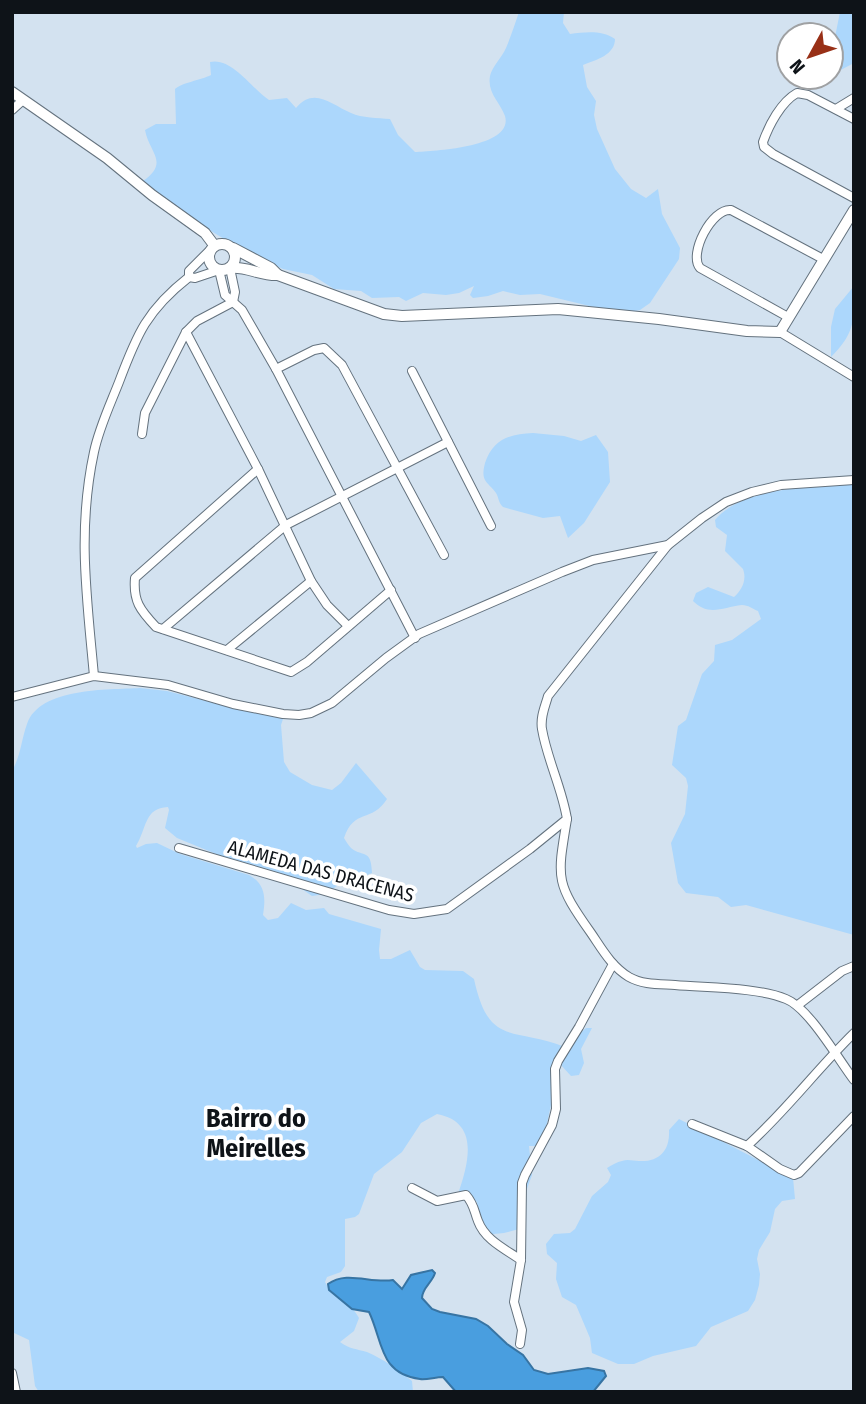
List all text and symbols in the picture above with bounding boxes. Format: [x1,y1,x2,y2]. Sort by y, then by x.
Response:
north arrow [775,21,845,91]
text: N [785,55,810,78]
street label: ALAMEDA DAS DRACENAS [225,835,417,907]
district label: Bairro do Meirelles [206,1103,306,1164]

